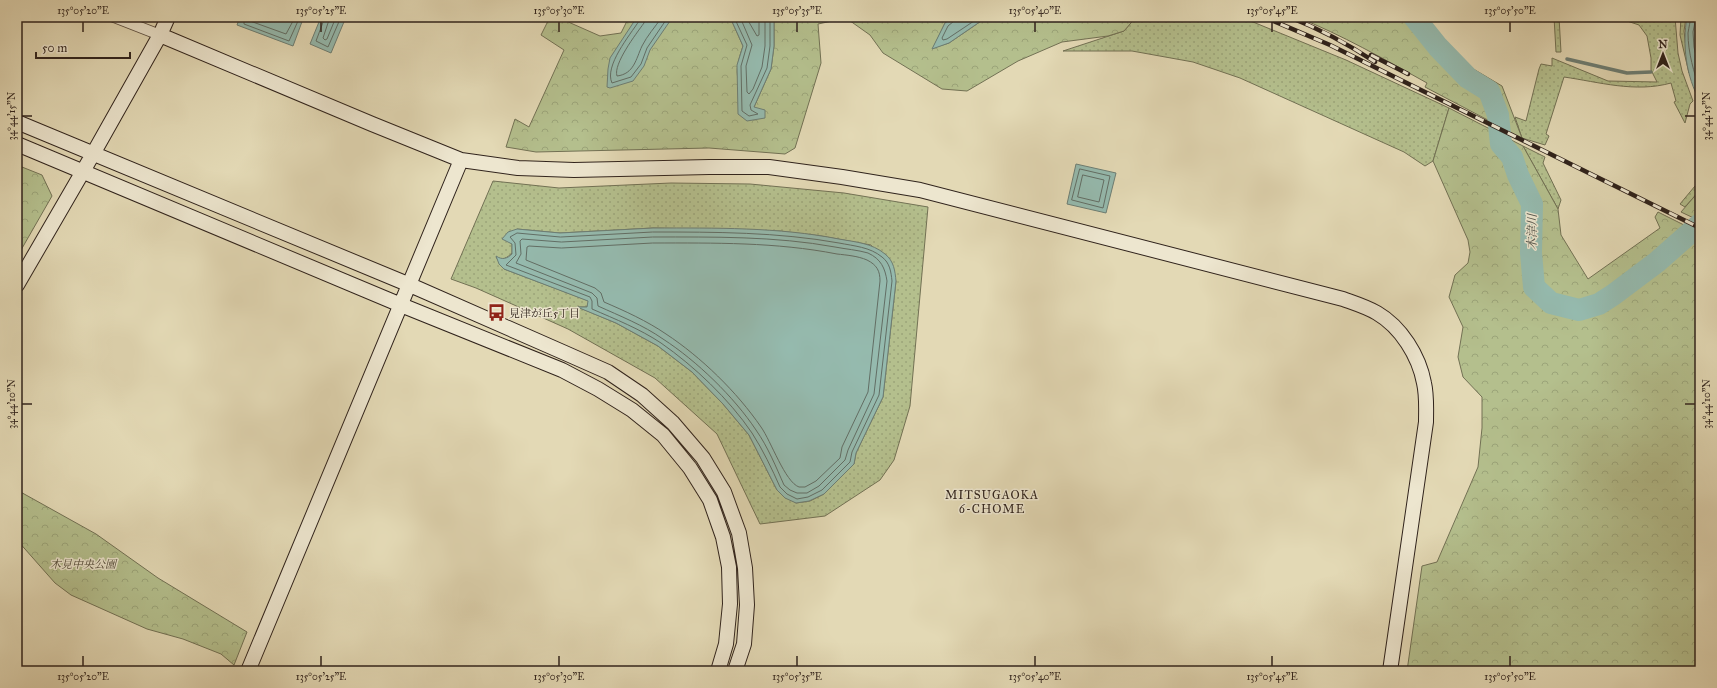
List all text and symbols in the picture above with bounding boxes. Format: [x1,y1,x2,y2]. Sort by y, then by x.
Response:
text: 135°05'20"E [57,5,109,17]
text: 135°05'25"E [296,5,346,17]
text: 135°05'30"E [534,5,584,17]
text: 135°05'35"E [772,5,822,17]
text: 135°05'40"E [1009,5,1061,17]
text: 135°05'45"E [1246,5,1298,17]
text: 135°05'50"E [1484,5,1536,17]
scale bar [36,34,130,60]
north arrow [1643,34,1683,74]
text: N [1658,38,1668,51]
text: 50 m [42,41,67,55]
text: 34°44'15"N [6,91,18,140]
text: 34°44'15"N [1701,91,1713,140]
water label: 木津川 [1525,212,1539,250]
bus stop icon: 見津が丘5丁目 [486,303,506,323]
place label: 見津が丘5丁目 [509,307,580,320]
text: 34°44'10"N [6,379,18,429]
text: 34°44'10"N [1701,379,1713,429]
district label: MITSUGAOKA 6-CHOME [945,488,1039,516]
park label: 木見中央公園 [50,558,118,571]
text: 135°05'20"E [57,671,109,683]
text: 135°05'25"E [296,671,346,683]
text: 135°05'30"E [534,671,584,683]
text: 135°05'35"E [772,671,822,683]
text: 135°05'40"E [1009,671,1061,683]
text: 135°05'45"E [1246,671,1298,683]
text: 135°05'50"E [1484,671,1536,683]

